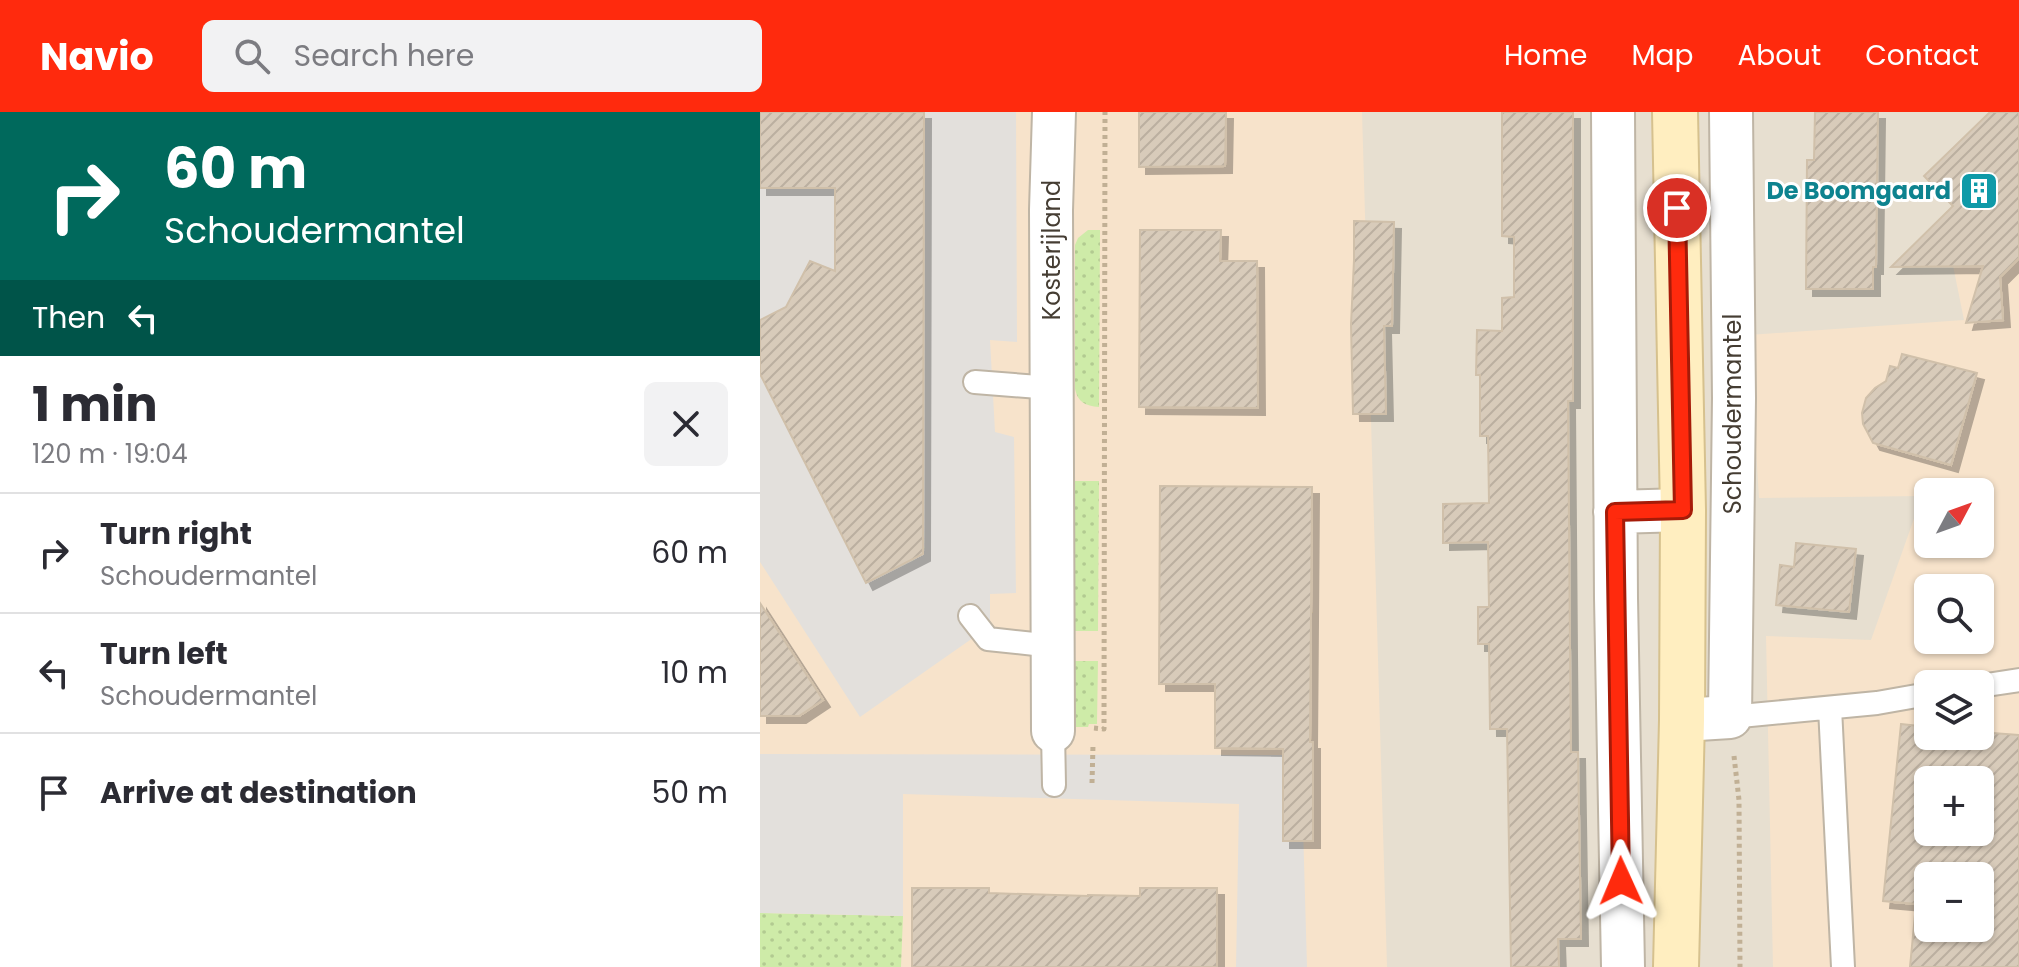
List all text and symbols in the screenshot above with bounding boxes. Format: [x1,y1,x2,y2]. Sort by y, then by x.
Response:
search box [202,20,762,92]
text: Navio [40,30,154,83]
icon: search [230,34,274,78]
text: Search here [294,34,474,77]
text: Home [1504,36,1587,75]
text: Map [1631,36,1693,75]
text: About [1737,36,1821,75]
text: Contact [1865,36,1979,75]
text: 60 m [164,129,307,208]
icon: right [32,144,136,248]
building icon: De Boomgaard [1958,170,2000,212]
pin [1643,174,1711,242]
place label: De Boomgaard [1766,174,1951,207]
street label: Kosterijland [1035,180,1068,320]
icon: arrive [1655,186,1699,230]
text: Schoudermantel [164,205,465,256]
text: Then [32,296,105,339]
icon: left [121,296,165,340]
street label: Schoudermantel [1716,314,1749,514]
text: 1 min [32,371,158,438]
button: close [644,382,728,466]
text: 120 m · 19:04 [32,436,188,472]
north arrow [1914,478,1994,558]
map controls [1914,478,1994,942]
text: Turn right [100,512,252,555]
icon: right [32,531,76,575]
text: 60 m [651,531,728,574]
text: Schoudermantel [100,558,317,594]
button: search [1914,574,1994,654]
text: Turn left [100,632,228,675]
icon: left [32,651,76,695]
text: 10 m [661,651,728,694]
button: layers [1914,670,1994,750]
text: Schoudermantel [100,678,317,714]
button: + [1914,766,1994,846]
icon: arrive [32,771,76,815]
text: Arrive at destination [100,771,417,814]
text: 50 m [651,771,728,814]
position arrow [1579,839,1663,923]
button: − [1914,862,1994,942]

